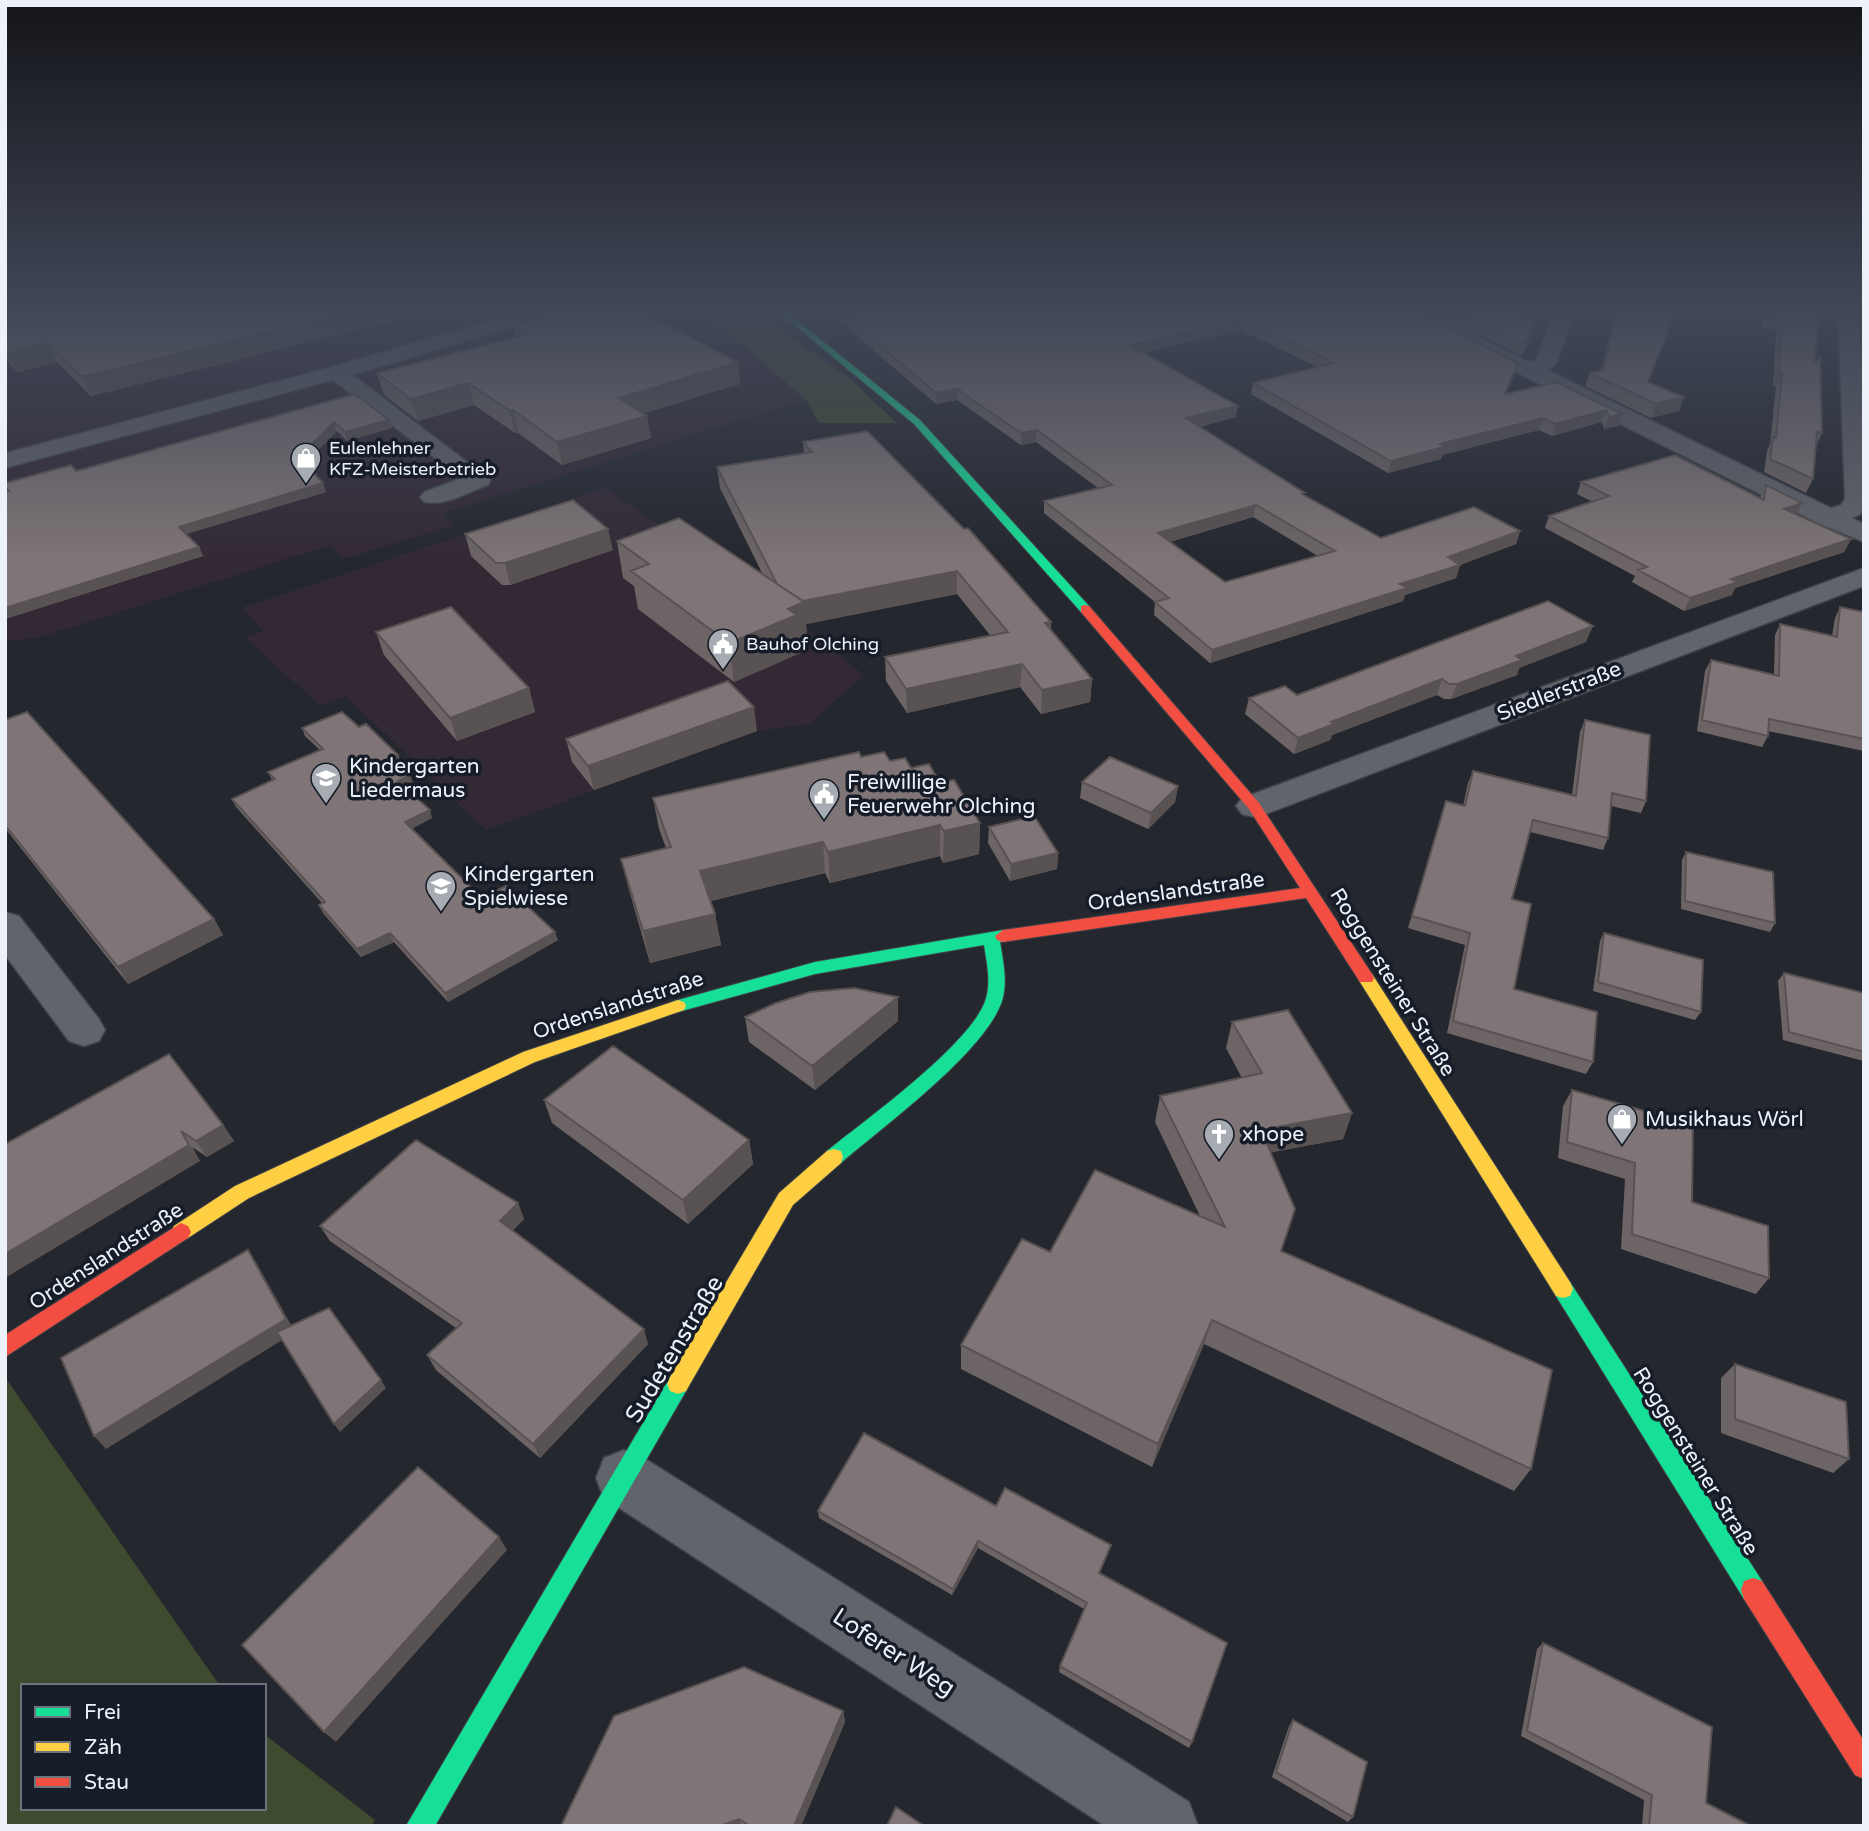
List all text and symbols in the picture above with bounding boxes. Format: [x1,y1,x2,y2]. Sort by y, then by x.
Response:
place label: Eulenlehner KFZ-Meisterbetrieb [329,437,496,480]
shop icon: Eulenlehner KFZ-Meisterbetrieb [289,441,323,485]
public building icon: Bauhof Olching [706,627,740,671]
place label: Bauhof Olching [746,633,879,655]
street label: Siedlerstraße [1494,656,1625,727]
place label: Kindergarten Liedermaus [349,754,480,803]
school or university icon: Kindergarten Liedermaus [309,761,343,805]
place label: Freiwillige Feuerwehr Olching [847,770,1036,819]
public building icon: Freiwillige Feuerwehr Olching [807,777,841,821]
place label: Kindergarten Spielwiese [464,862,595,911]
street label: Ordenslandstraße [1086,867,1266,916]
school or university icon: Kindergarten Spielwiese [424,869,458,913]
street label: Roggensteiner Straße [1324,884,1461,1081]
street label: Ordenslandstraße [530,966,707,1045]
shop icon: Musikhaus Wörl [1605,1102,1639,1146]
place label: Musikhaus Wörl [1645,1107,1804,1132]
church icon: xhope [1202,1117,1236,1161]
place label: xhope [1242,1122,1304,1147]
street label: Ordenslandstraße [25,1197,188,1315]
street label: Sudetenstraße [619,1270,730,1428]
street label: Roggensteiner Straße [1627,1363,1764,1560]
street label: Loferer Weg [827,1602,960,1703]
legend [21,1684,266,1810]
text: Frei [84,1700,121,1725]
text: Zäh [84,1735,122,1760]
text: Stau [84,1770,129,1795]

